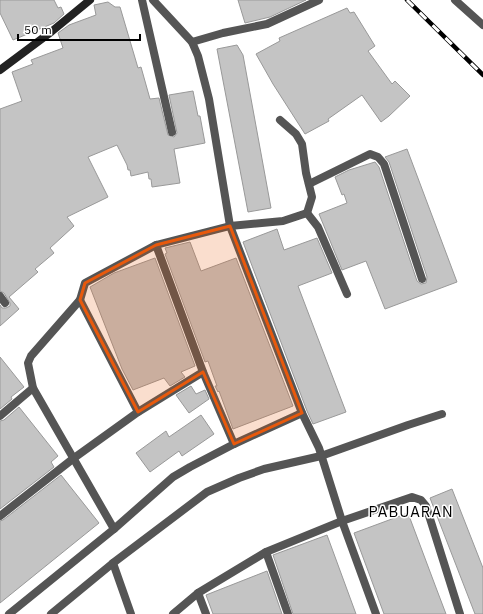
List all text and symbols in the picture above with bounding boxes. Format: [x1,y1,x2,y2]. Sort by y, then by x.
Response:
scale bar [18,16,140,42]
text: 50 m [24,22,52,37]
district label: PABUARAN [368,502,454,521]

